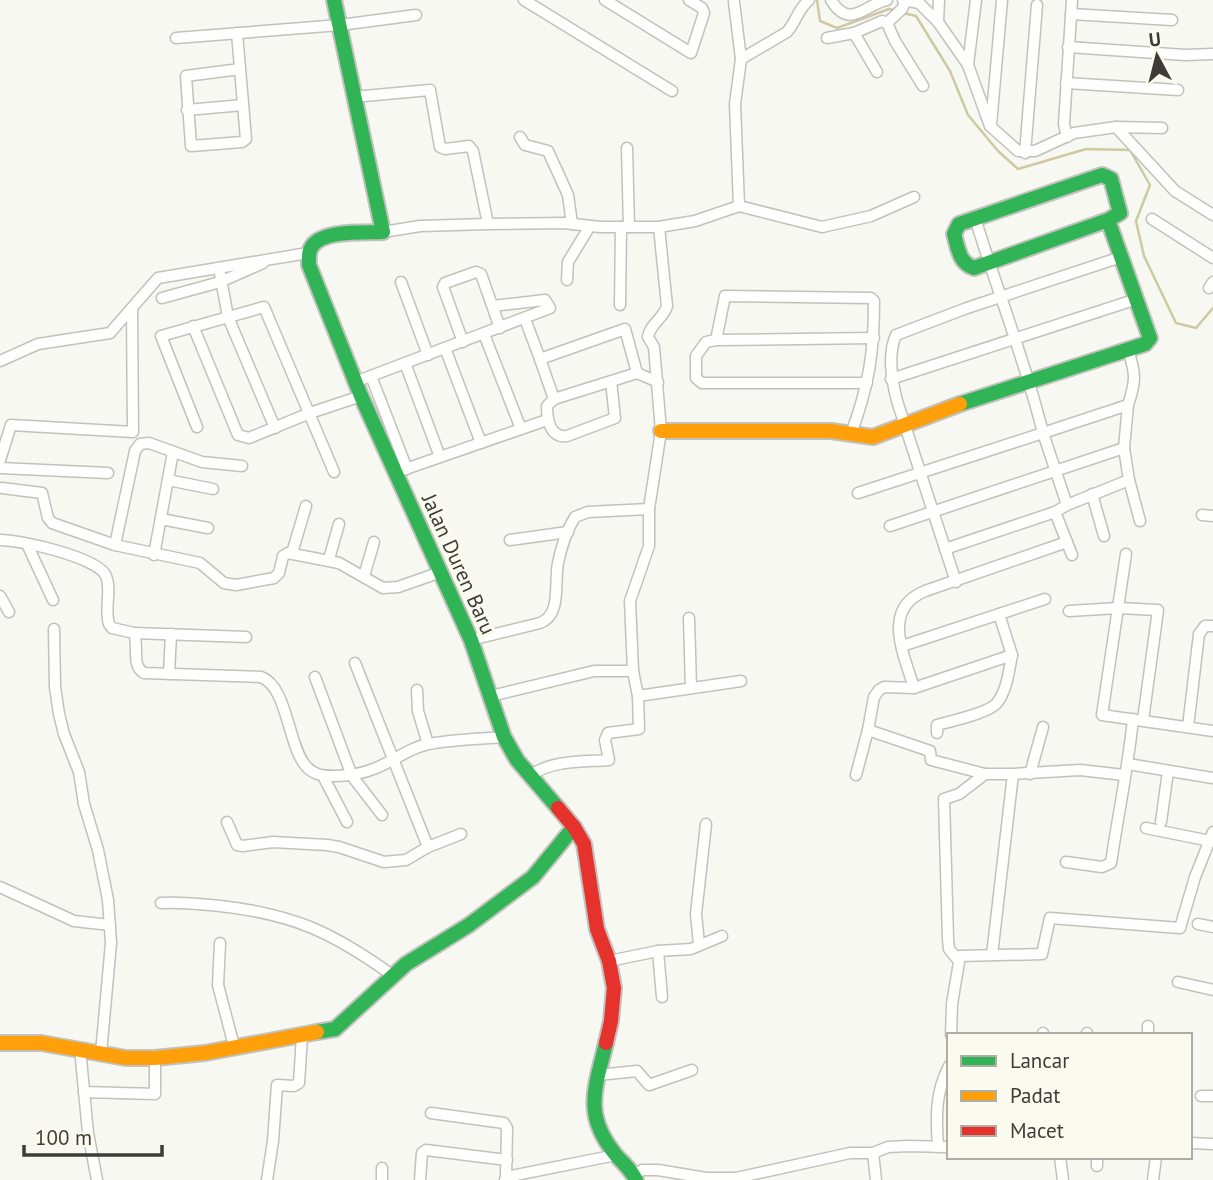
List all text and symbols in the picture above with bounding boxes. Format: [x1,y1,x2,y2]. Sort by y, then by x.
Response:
north arrow [1122,21,1192,91]
text: U [1148,26,1162,52]
street label: Jalan Duren Baru [415,489,502,639]
legend [947,1033,1192,1159]
text: Lancar [1010,1047,1069,1074]
text: Padat [1010,1082,1060,1109]
scale bar [24,1114,163,1158]
text: Macet [1010,1117,1064,1144]
text: 100 m [35,1124,92,1151]

